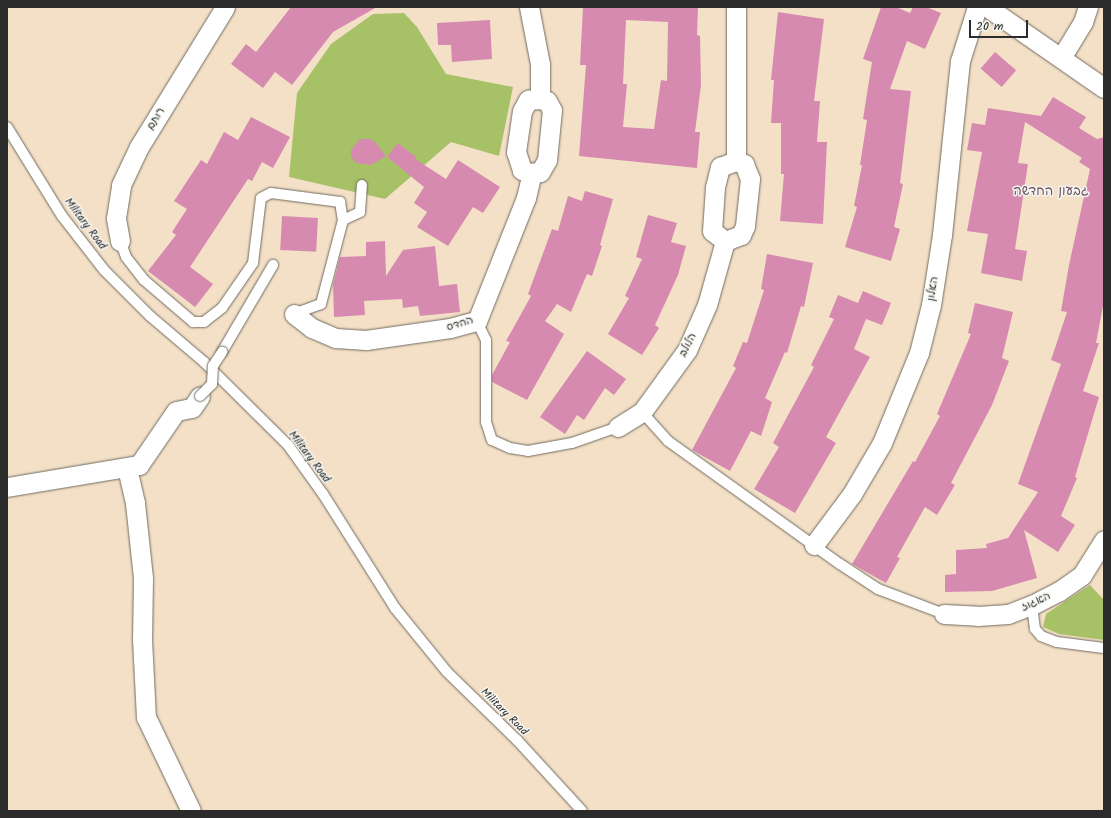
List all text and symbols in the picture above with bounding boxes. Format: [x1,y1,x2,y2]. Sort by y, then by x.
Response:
scale bar [971,12,1030,38]
text: 20 m [976,17,1003,36]
street label: רותם [144,105,168,133]
district label: גבעון החדשה [1013,184,1089,200]
street label: Military Road [61,196,109,252]
street label: האלון [925,276,941,302]
street label: ההדס [445,314,475,334]
street label: הלולב [676,331,700,359]
street label: Military Road [285,429,333,485]
street label: האגוז [1019,590,1053,614]
street label: Military Road [478,686,530,738]

